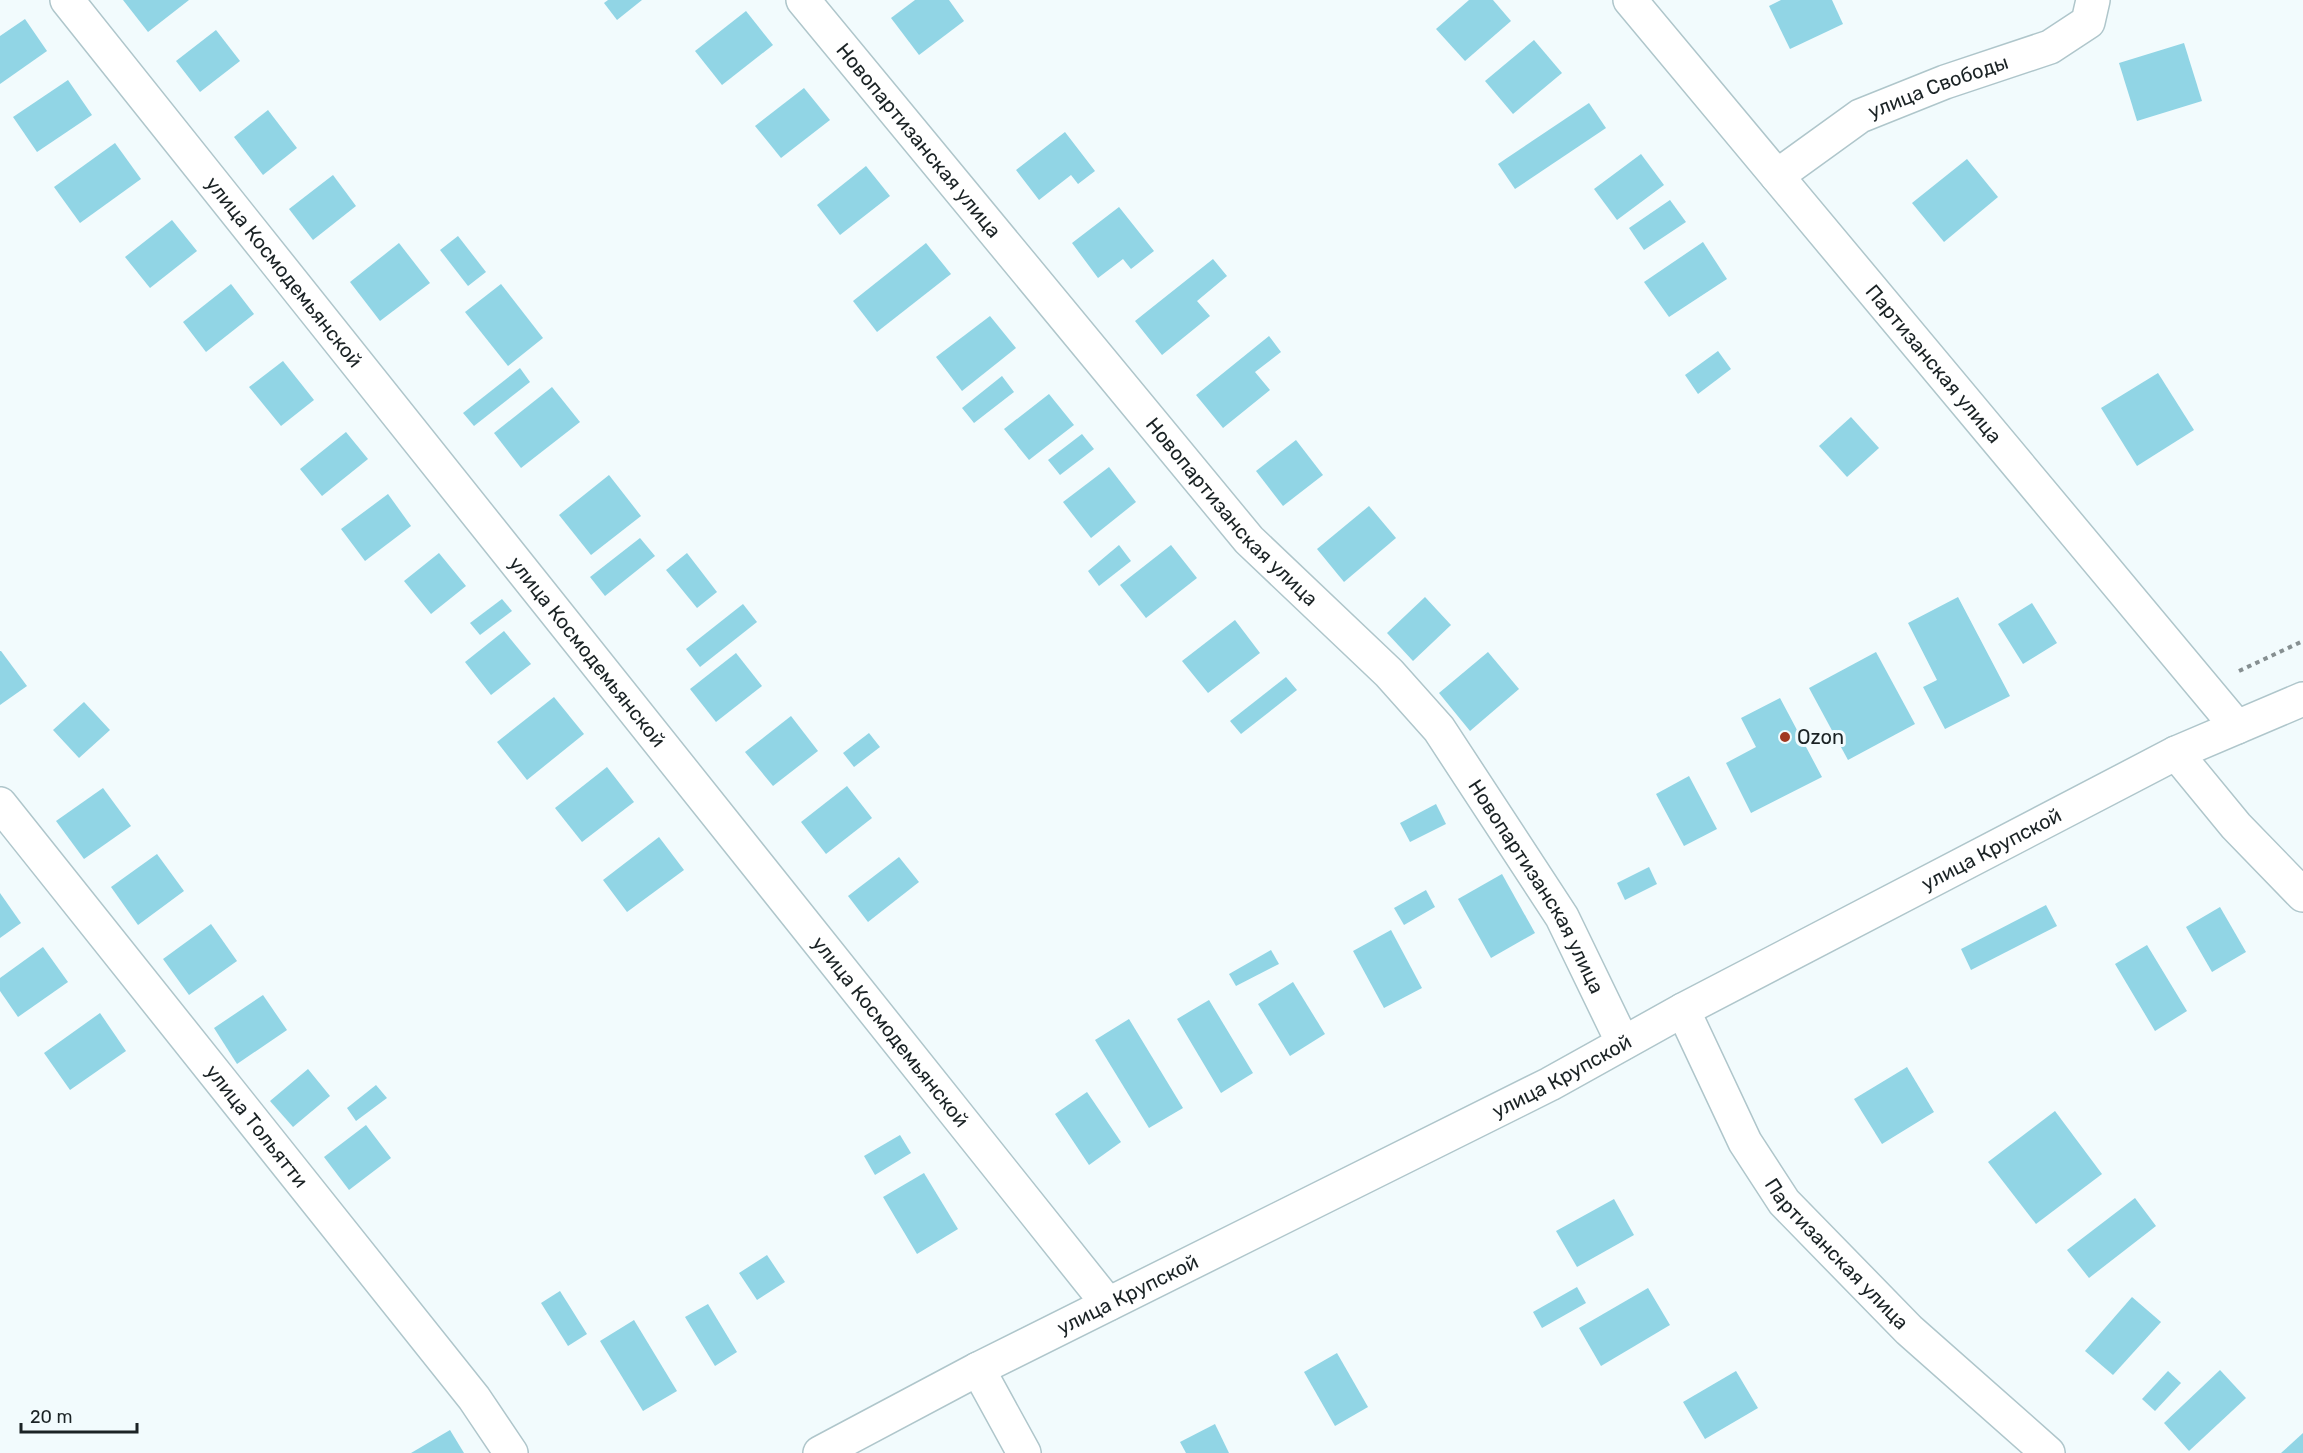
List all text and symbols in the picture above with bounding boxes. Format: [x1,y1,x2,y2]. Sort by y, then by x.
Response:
street label: Новопартизанская улица [832,38,1006,243]
street label: улица Свободы [1865,50,2011,124]
street label: улица Космодемьянской [201,172,368,372]
street label: Партизанская улица [1861,280,2007,448]
street label: Новопартизанская улица [1141,413,1323,611]
street label: улица Космодемьянской [504,552,671,752]
place label: Ozon [1797,725,1844,749]
marker: Ozon [1778,730,1792,744]
street label: Новопартизанская улица [1463,775,1609,997]
street label: улица Крупской [1917,803,2065,896]
street label: улица Космодемьянской [807,931,974,1132]
street label: улица Крупской [1488,1029,1636,1123]
street label: улица Тольятти [201,1060,313,1192]
street label: Партизанская улица [1760,1174,1914,1334]
street label: улица Крупской [1053,1249,1202,1340]
scale bar [21,1396,136,1434]
text: 20 m [30,1406,72,1428]

